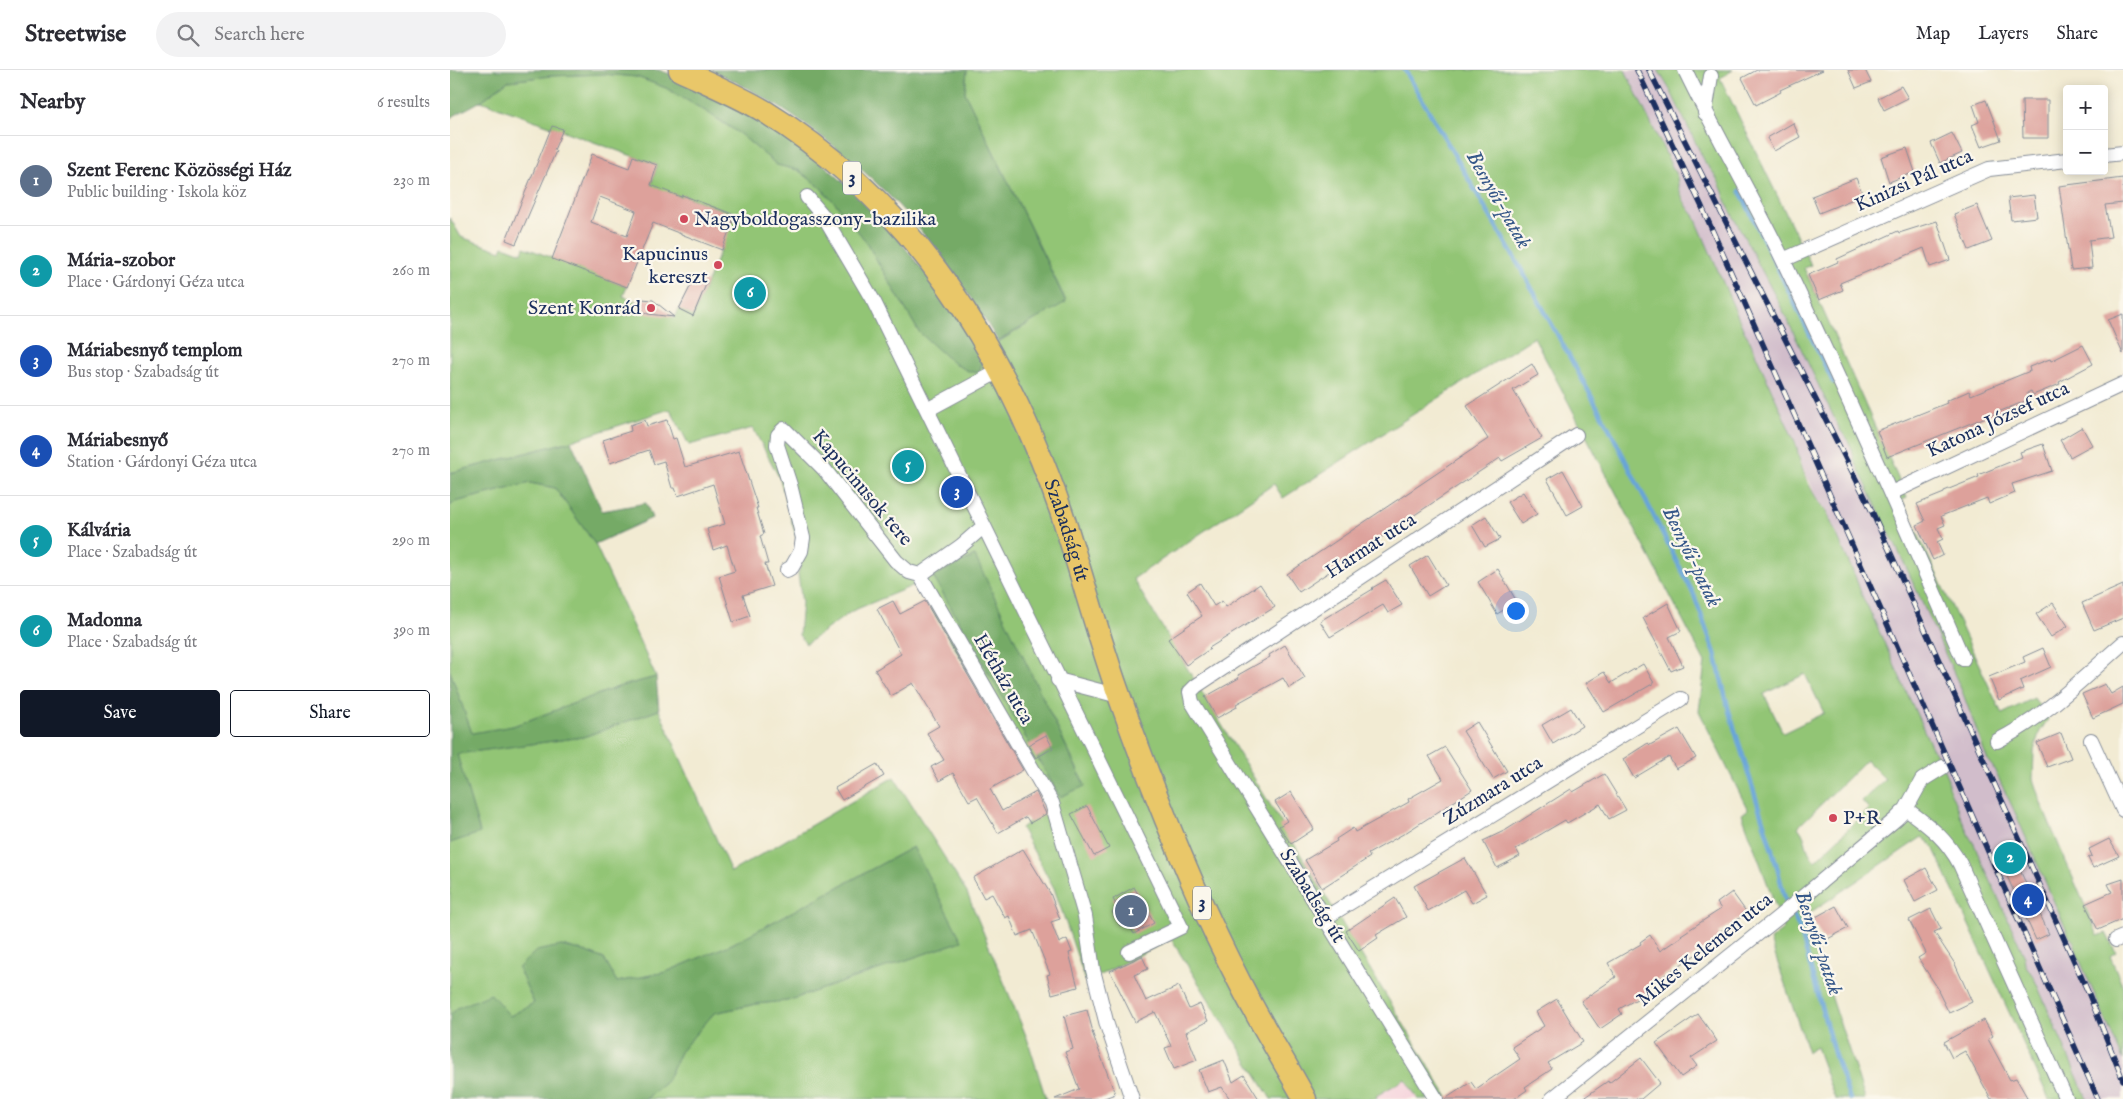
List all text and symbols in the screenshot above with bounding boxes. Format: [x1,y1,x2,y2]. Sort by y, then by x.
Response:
search box [156,12,506,57]
text: Streetwise [25,19,126,50]
icon: search [174,21,202,49]
text: Search here [214,23,305,47]
text: Map [1916,23,1950,46]
text: Layers [1978,23,2029,46]
text: Share [2057,23,2098,46]
map controls [2063,85,2108,175]
button: + [2063,85,2108,130]
text: Nearby [20,89,85,116]
text: 6 results [377,93,430,113]
button: − [2063,130,2108,175]
street label: Kinizsi Pál utca [1851,144,1977,218]
water label: Besnyői-patak [1459,146,1537,254]
text: Szent Ferenc Közösségi Ház [67,159,292,183]
road number: 3 [843,162,861,195]
text: 1 [33,171,39,191]
text: 230 m [393,171,430,191]
text: Public building · Iskola köz [67,183,247,203]
place label: Nagyboldogasszony-bazilika [694,207,937,232]
marker: Nagyboldogasszony-bazilika [678,213,690,225]
place label: Kapucinus kereszt [622,242,708,290]
text: Mária-szobor [67,249,175,273]
marker: Kapucinus kereszt [712,259,724,271]
text: 2 [32,261,40,281]
text: 260 m [392,261,430,281]
text: Place · Gárdonyi Géza utca [67,273,244,293]
pin: 6 [734,274,766,312]
place label: Szent Konrád [528,296,641,321]
marker: Szent Konrád [645,302,657,314]
text: Máriabesnyő templom [67,339,242,363]
text: 3 [33,351,39,371]
text: 270 m [391,351,430,371]
text: Bus stop · Szabadság út [67,363,219,383]
street label: Katona József utca [1923,376,2074,464]
street label: Kapucinusok tere [806,425,918,551]
text: Máriabesnyő [67,429,168,453]
text: 4 [32,441,40,461]
text: 270 m [391,441,430,461]
pin: 5 [892,447,924,485]
text: Station · Gárdonyi Géza utca [67,453,257,473]
pin: 3 [941,473,973,511]
street label: Szabadság út [1038,476,1095,585]
water label: Besnyői-patak [1655,502,1727,612]
street label: Harmat utca [1321,507,1421,585]
text: Kálvária [67,519,131,543]
text: 5 [33,531,39,551]
text: 290 m [392,531,430,551]
text: Place · Szabadság út [67,543,197,563]
your location [1503,598,1529,624]
text: Madonna [67,609,142,633]
text: 6 [33,621,39,641]
text: 390 m [393,621,430,641]
street label: Hétház utca [967,629,1039,729]
text: Place · Szabadság út [67,633,197,653]
button: Save [20,690,220,737]
button: Share [230,690,430,737]
street label: Zúzmara utca [1439,750,1548,831]
place label: P+R [1843,806,1882,831]
marker: P+R [1827,812,1839,824]
pin: 2 [1994,839,2026,877]
street label: Szabadság út [1273,844,1351,948]
pin: 4 [2012,881,2044,919]
road number: 3 [1193,886,1211,920]
street label: Mikes Kelemen utca [1632,887,1778,1012]
water label: Besnyői-patak [1788,887,1849,999]
pin: 1 [1115,892,1147,930]

